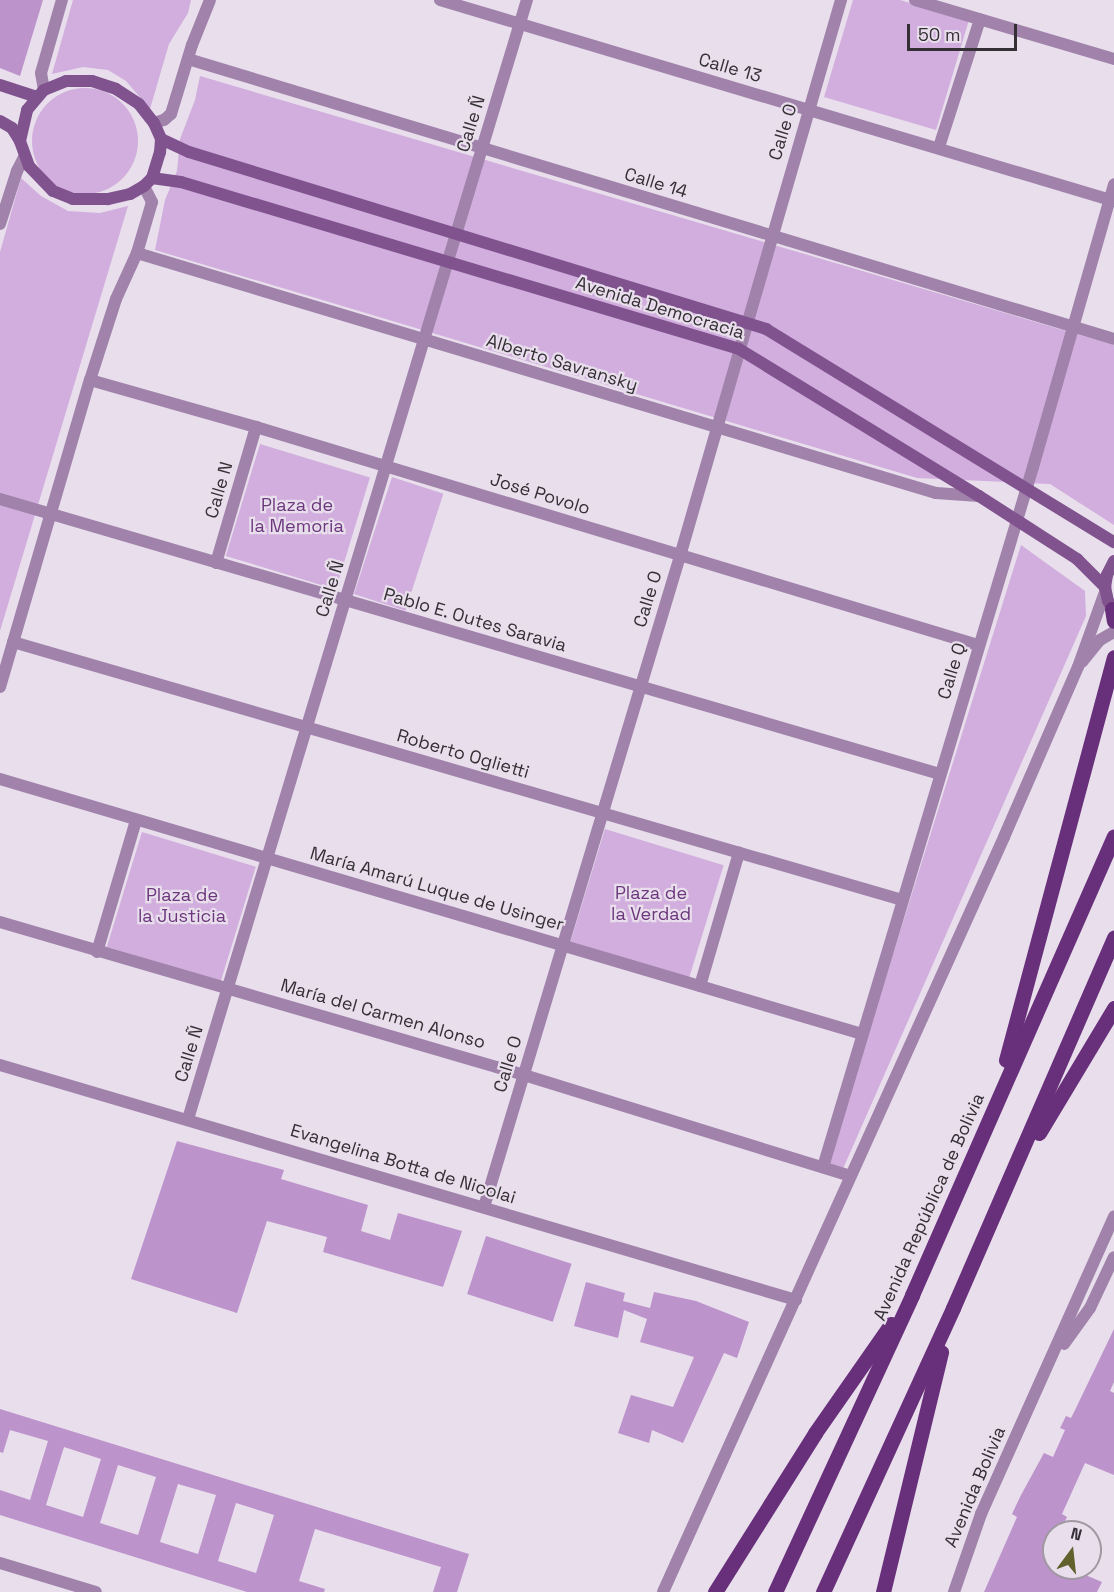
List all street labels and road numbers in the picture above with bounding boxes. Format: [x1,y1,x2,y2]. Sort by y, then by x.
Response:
street label: Calle 13 [696,49,764,87]
street label: Calle Ñ [452,93,490,155]
street label: Calle O [764,101,802,163]
street label: Calle 14 [622,163,690,203]
street label: Avenida Democracia [573,272,747,344]
street label: Alberto Savransky [484,330,640,396]
street label: Calle N [201,459,237,521]
street label: José Povolo [487,469,593,519]
street label: Calle Ñ [311,558,349,620]
street label: Calle O [629,568,667,630]
street label: Pablo E. Outes Saravia [381,583,569,657]
street label: Calle Q [933,640,971,702]
street label: Roberto Oglietti [394,725,532,783]
street label: María Amarú Luque de Usinger [308,842,566,936]
street label: María del Carmen Alonso [278,974,488,1054]
street label: Calle Ñ [170,1023,208,1085]
street label: Calle O [489,1033,527,1095]
street label: Avenida República de Bolivia [869,1090,989,1324]
street label: Evangelina Botta de Nicolai [288,1119,518,1209]
street label: Avenida Bolivia [940,1423,1010,1551]

